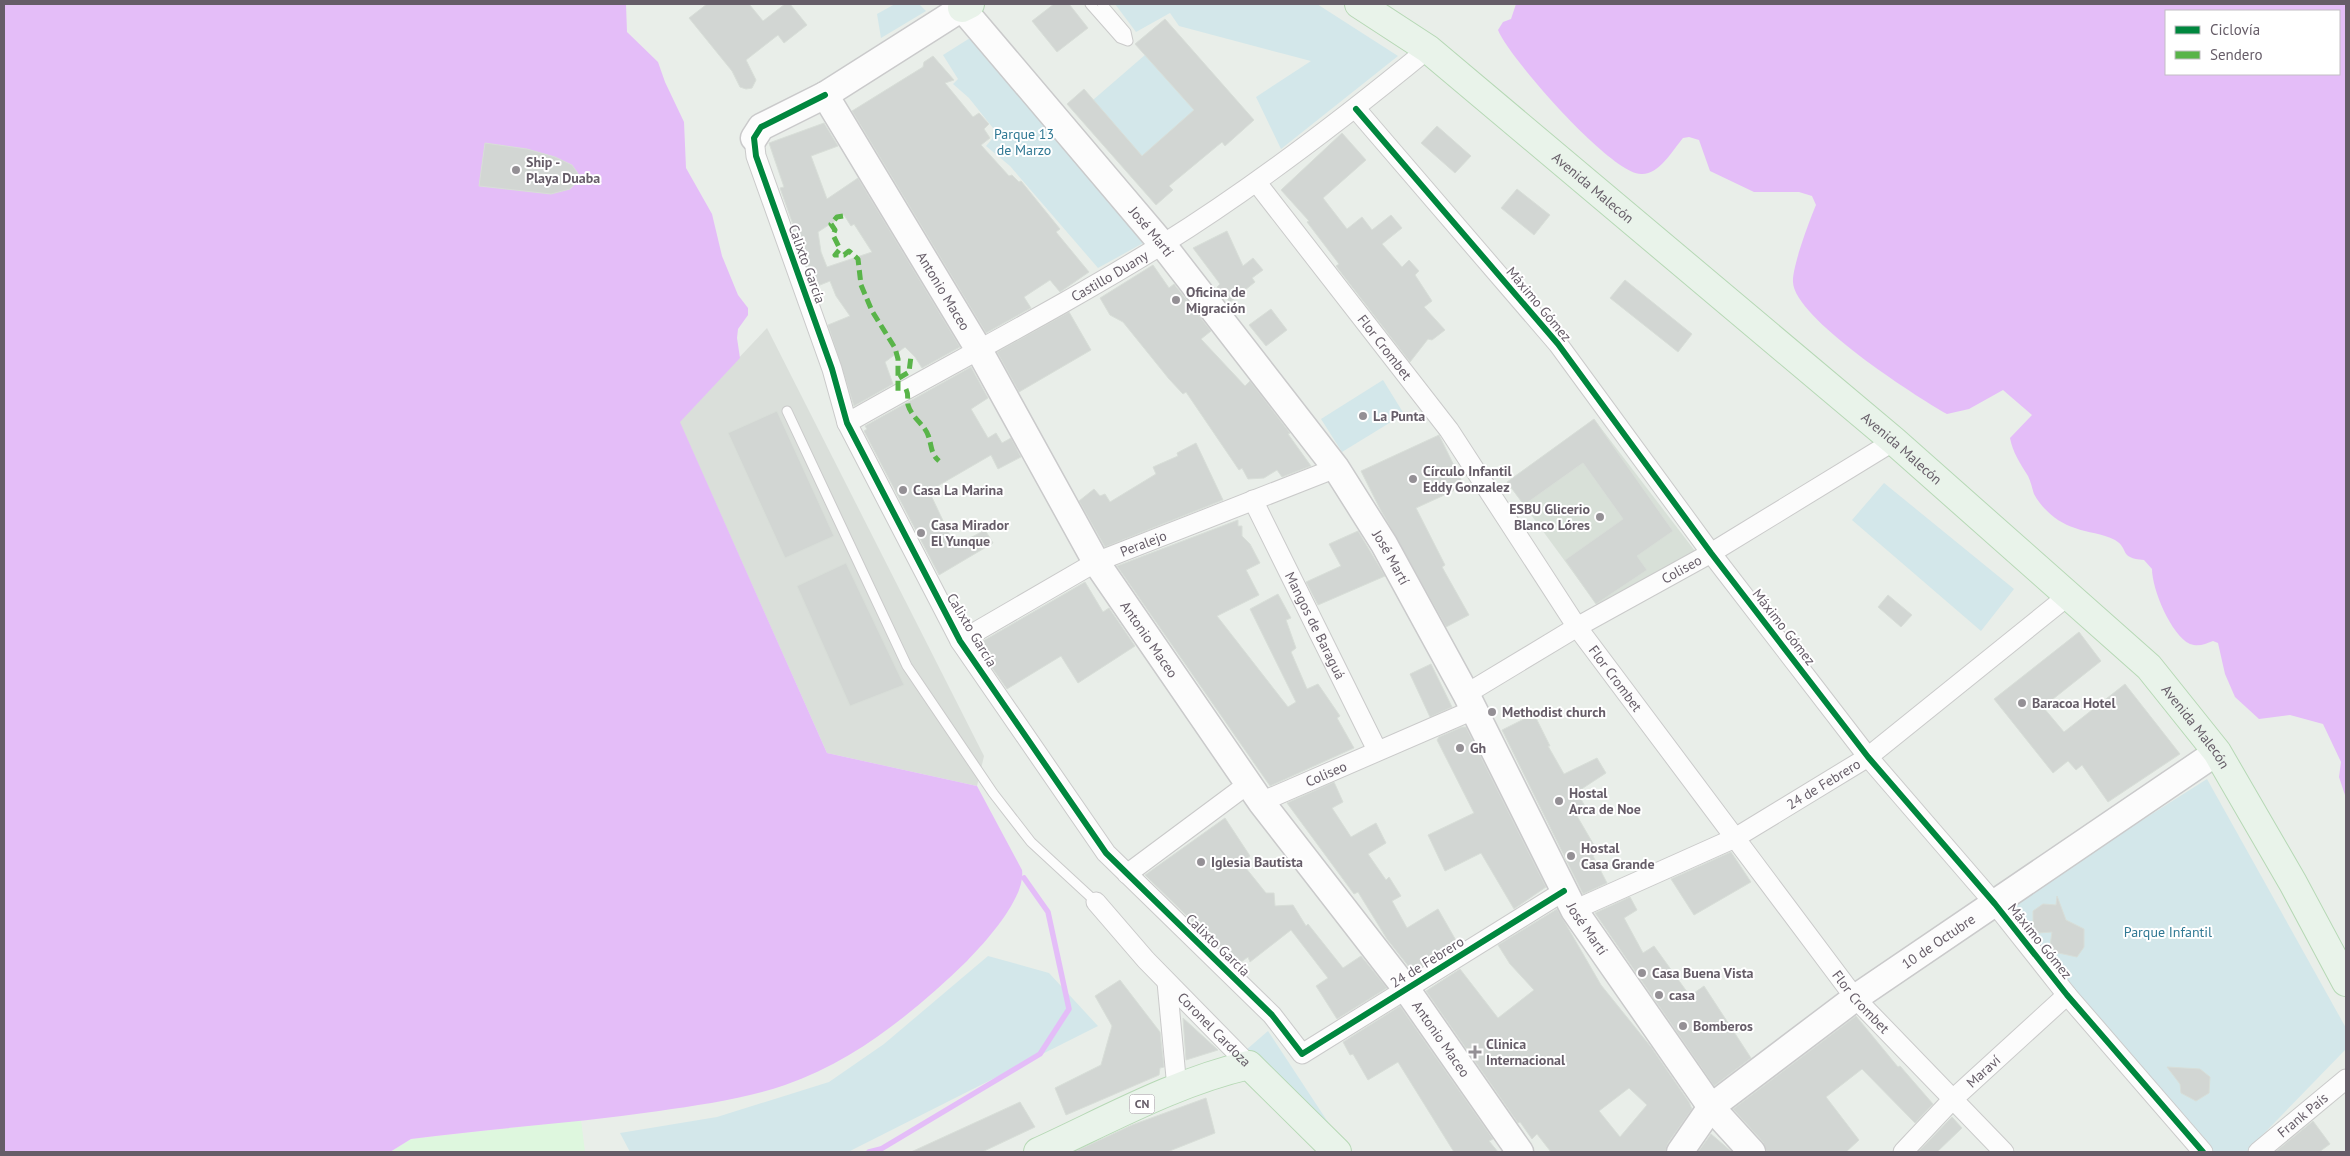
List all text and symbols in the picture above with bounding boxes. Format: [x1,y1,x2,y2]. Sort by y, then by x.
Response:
legend [2165,10,2340,75]
text: Ciclovía [2210,20,2260,39]
text: Sendero [2210,45,2263,64]
park label: Parque 13 de Marzo [994,125,1054,159]
street label: Avenida Malecón [1548,148,1638,227]
place label: Ship - Playa Duaba [526,153,600,187]
marker: Ship - Playa Duaba [510,164,522,176]
street label: José Martí [1125,202,1178,261]
street label: Calixto García [784,222,830,306]
street label: Castillo Duany [1068,246,1152,306]
street label: Antonio Maceo [913,248,974,334]
street label: Máximo Gómez [1502,263,1576,345]
place label: Oficina de Migración [1186,283,1246,317]
marker: Oficina de Migración [1170,294,1182,306]
street label: Flor Crombet [1354,311,1416,384]
place label: La Punta [1373,407,1425,425]
street label: Avenida Malecón [1858,408,1946,488]
marker: La Punta [1357,410,1369,422]
place label: Círculo Infantil Eddy Gonzalez [1423,462,1513,496]
marker: Círculo Infantil Eddy Gonzalez [1407,473,1419,485]
place label: Casa La Marina [913,481,1003,499]
marker: Casa La Marina [897,484,909,496]
place label: ESBU Glicerio Blanco Lóres [1509,500,1590,534]
marker: ESBU Glicerio Blanco Lóres [1594,511,1606,523]
place label: Casa Mirador El Yunque [931,516,1009,550]
street label: Peralejo [1117,526,1169,561]
street label: José Martí [1368,526,1414,588]
marker: Casa Mirador El Yunque [915,527,927,539]
street label: Coliseo [1658,551,1705,588]
street label: Mangos de Baraguá [1281,569,1349,682]
street label: Máximo Gómez [1749,585,1819,669]
street label: Calixto García [943,590,1001,670]
street label: Antonio Maceo [1117,598,1182,681]
street label: Flor Crombet [1585,642,1646,715]
street label: Avenida Malecón [2158,681,2234,772]
place label: Baracoa Hotel [2032,694,2116,712]
marker: Baracoa Hotel [2016,697,2028,709]
place label: Methodist church [1502,703,1606,721]
marker: Methodist church [1486,706,1498,718]
place label: Gh [1470,739,1486,757]
marker: Gh [1454,742,1466,754]
street label: 24 de Febrero [1783,755,1864,814]
street label: Coliseo [1303,757,1350,791]
place label: Hostal Arca de Noe [1569,784,1641,818]
marker: Hostal Arca de Noe [1553,795,1565,807]
place label: Hostal Casa Grande [1581,839,1655,873]
marker: Hostal Casa Grande [1565,850,1577,862]
place label: Iglesia Bautista [1211,853,1303,871]
marker: Iglesia Bautista [1195,856,1207,868]
street label: José Martí [1562,899,1612,959]
street label: Máximo Gómez [2004,899,2076,983]
street label: Calixto García [1182,910,1254,980]
street label: 10 de Octubre [1898,910,1979,973]
park label: Parque Infantil [2124,923,2212,941]
street label: 24 de Febrero [1387,932,1467,992]
place label: Casa Buena Vista [1652,964,1754,982]
marker: Casa Buena Vista [1636,967,1648,979]
street label: Flor Crombet [1828,967,1893,1037]
place label: casa [1669,986,1695,1004]
street label: Coronel Cardoza [1174,988,1255,1071]
marker: casa [1653,989,1665,1001]
street label: Antonio Maceo [1408,997,1474,1081]
place label: Bomberos [1693,1017,1753,1035]
marker: Bomberos [1677,1020,1689,1032]
place label: Clinica Internacional [1486,1035,1566,1069]
marker: Clinica Internacional [1468,1045,1482,1059]
street label: Maraví [1962,1051,2005,1092]
street label: Frank País [2274,1089,2332,1141]
road number: CN [1130,1094,1154,1114]

